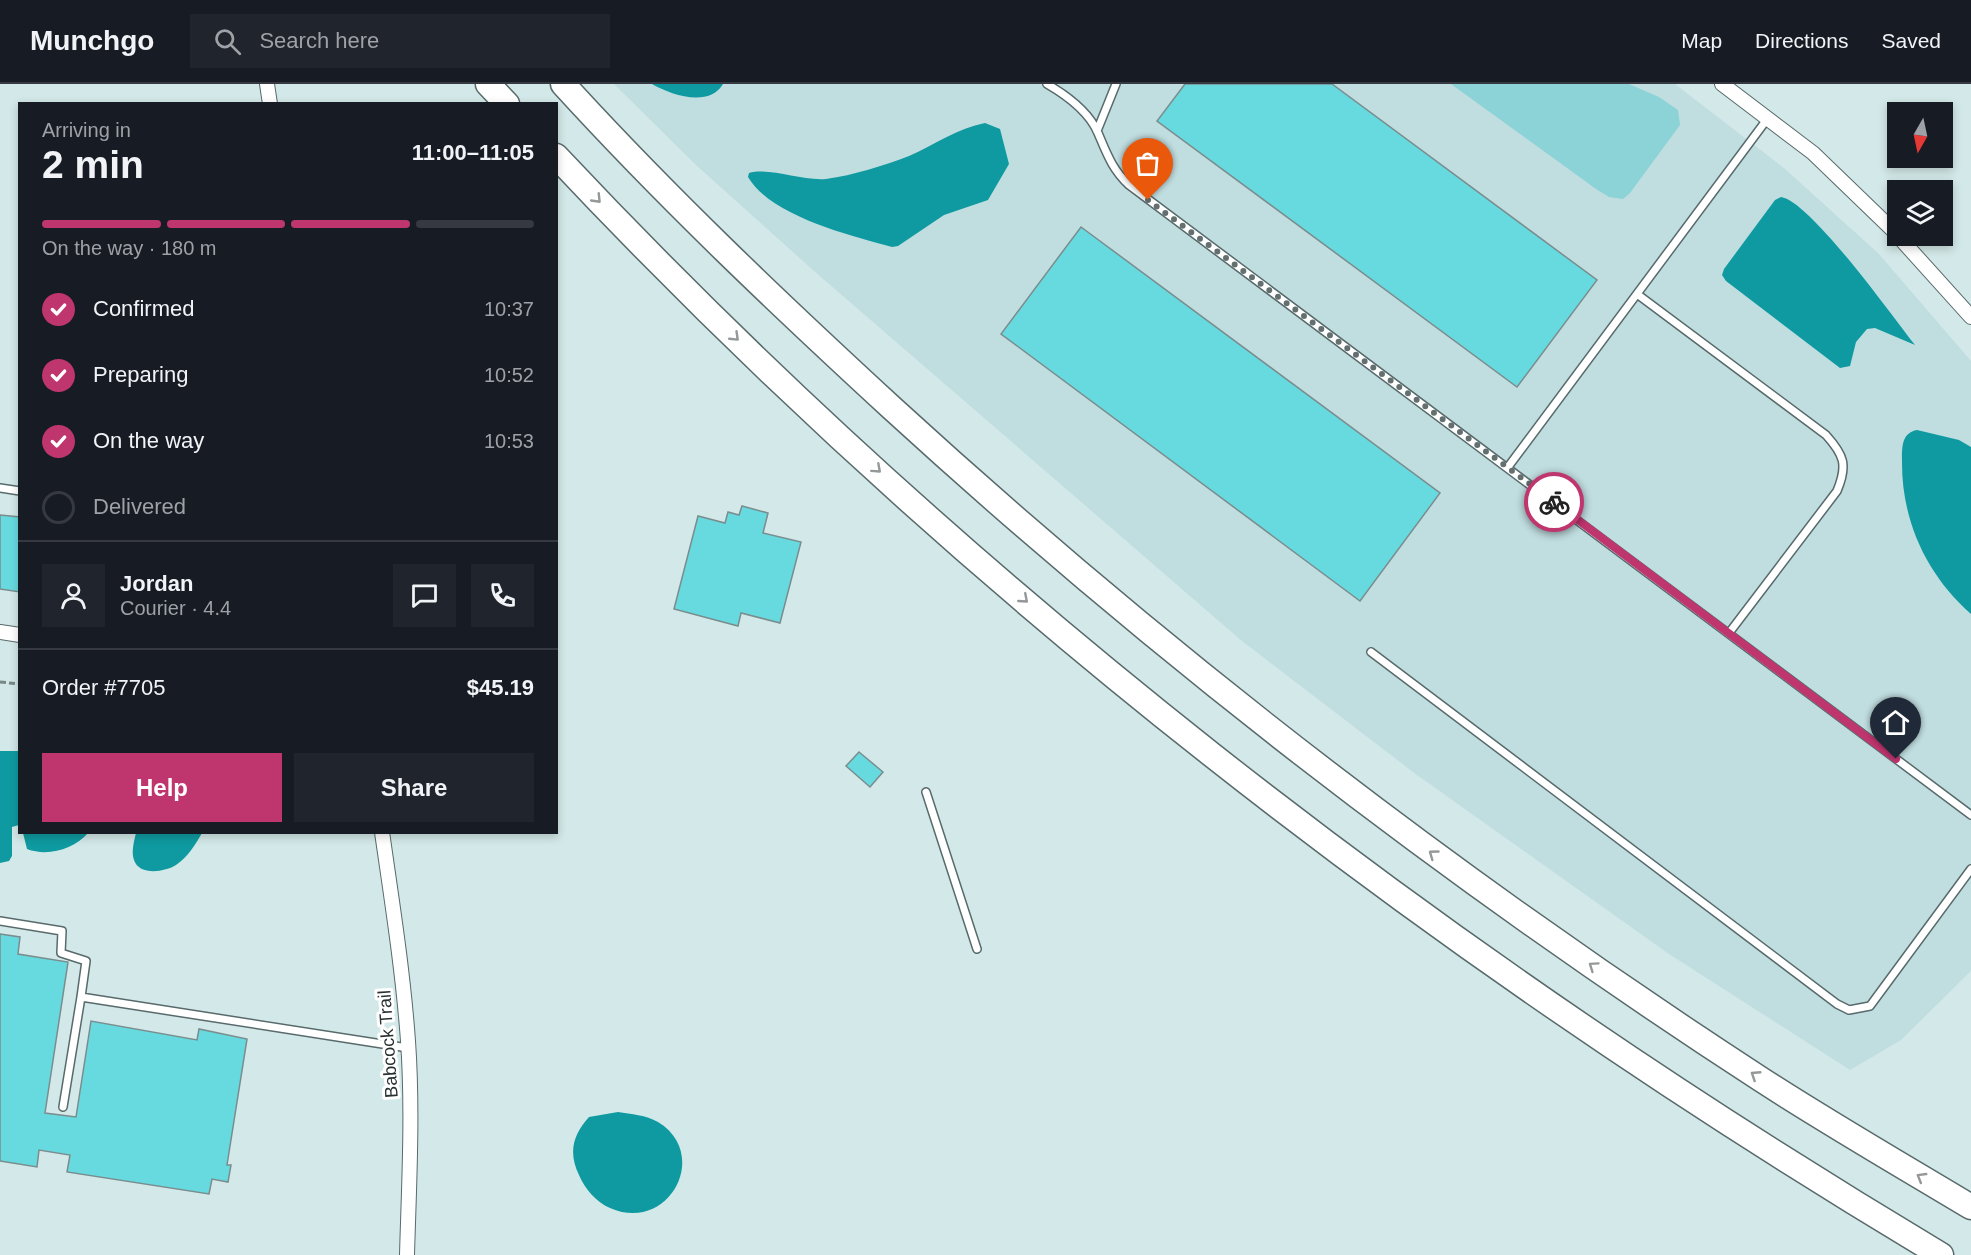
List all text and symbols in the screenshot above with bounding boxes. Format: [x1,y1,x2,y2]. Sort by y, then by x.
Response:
search box [190,14,610,68]
text: Munchgo [30,25,154,56]
icon: search [211,25,244,58]
text: Search here [259,28,379,53]
text: Map [1681,29,1722,52]
text: Directions [1755,29,1848,52]
text: Saved [1881,29,1941,52]
north arrow [1887,102,1953,168]
map controls [1887,102,1953,246]
text: Arriving in [42,119,131,141]
pin [1122,138,1173,200]
text: 11:00–11:05 [412,140,534,165]
text: 2 min [42,143,144,186]
icon: bag [1131,147,1164,180]
button: layers [1887,180,1953,246]
one-way arrow [589,191,600,202]
text: On the way · 180 m [42,237,217,259]
icon: check [42,293,75,326]
text: Confirmed [93,296,194,321]
text: 10:37 [484,298,534,320]
one-way arrow [727,329,738,340]
icon: check [42,359,75,392]
text: Preparing [93,362,188,387]
text: 10:52 [484,364,534,386]
icon: check [42,425,75,458]
text: On the way [93,428,204,453]
text: 10:53 [484,430,534,452]
one-way arrow [871,462,881,473]
courier [1524,472,1584,532]
icon: bike [1538,486,1571,519]
text: Delivered [93,494,186,519]
button: person [42,564,105,627]
button: chat [393,564,456,627]
button: phone [471,564,534,627]
text: Jordan [120,571,193,596]
one-way arrow [1017,592,1028,603]
text: Courier · 4.4 [120,597,231,619]
text: Order #7705 [42,675,166,700]
text: $45.19 [467,675,534,700]
pin [1870,697,1921,759]
icon: home [1879,706,1912,739]
button: Help [42,753,282,822]
button: Share [294,753,534,822]
one-way arrow [1429,850,1440,861]
one-way arrow [1588,962,1599,973]
street label: Babcock Trail [374,989,402,1099]
one-way arrow [1750,1071,1761,1082]
one-way arrow [1917,1173,1927,1184]

